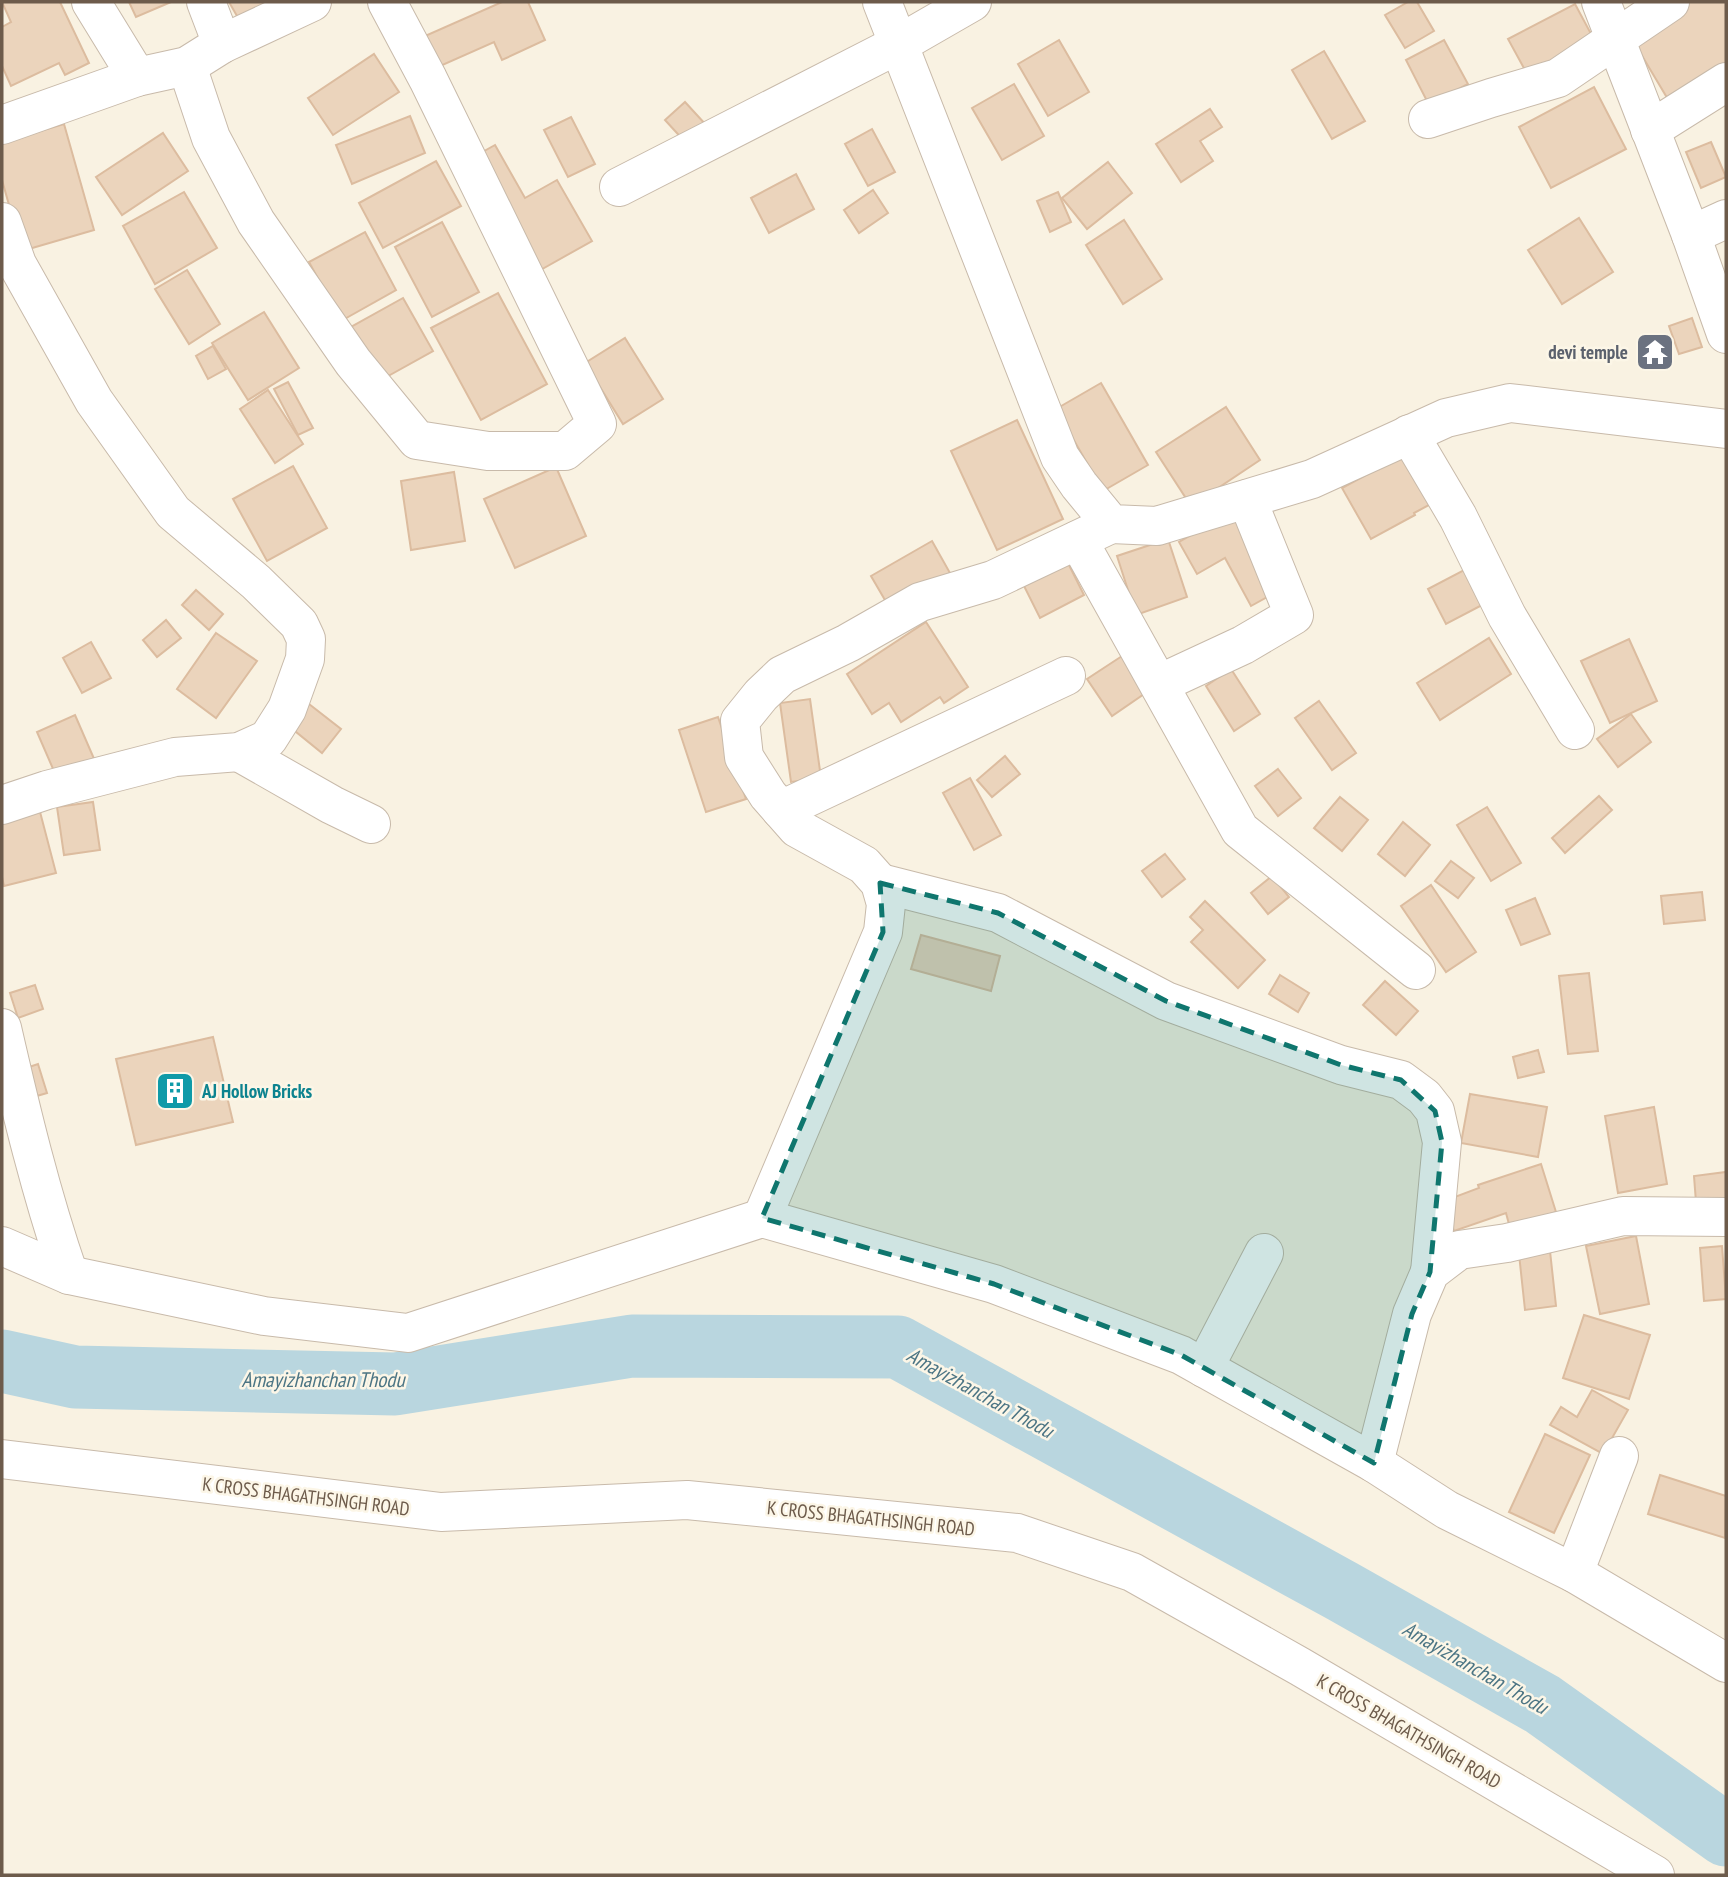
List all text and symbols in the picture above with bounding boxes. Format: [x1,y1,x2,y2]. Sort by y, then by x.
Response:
temple icon: devi temple [1634,331,1676,373]
place label: devi temple [1548,340,1628,364]
building icon: AJ Hollow Bricks [154,1070,196,1112]
place label: AJ Hollow Bricks [201,1079,313,1103]
water label: Amayizhanchan Thodu [902,1341,1060,1445]
water label: Amayizhanchan Thodu [241,1366,406,1393]
street label: K CROSS BHAGATHSINGH ROAD [201,1471,411,1521]
street label: K CROSS BHAGATHSINGH ROAD [766,1495,976,1541]
water label: Amayizhanchan Thodu [1398,1615,1554,1721]
street label: K CROSS BHAGATHSINGH ROAD [1313,1668,1505,1794]

